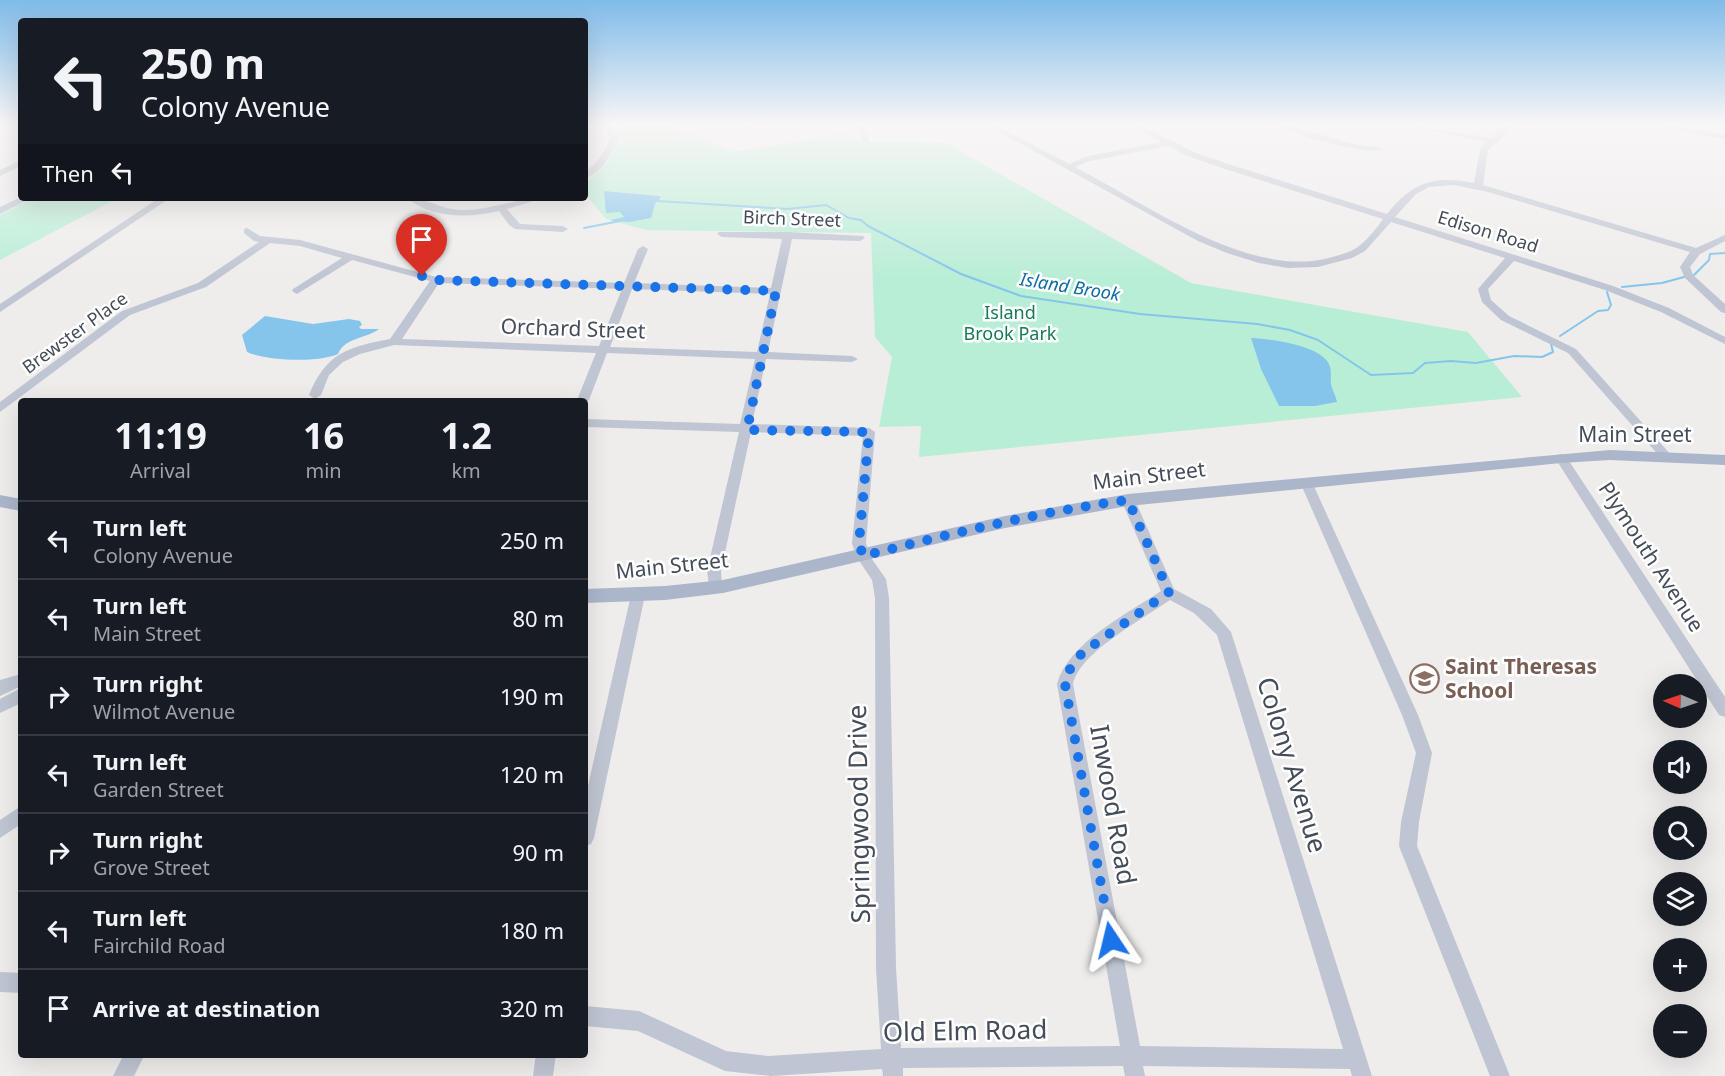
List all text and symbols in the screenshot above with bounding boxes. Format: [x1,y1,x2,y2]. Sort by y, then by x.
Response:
text: 250 m [141,34,265,91]
icon: left [42,42,120,120]
text: Colony Avenue [141,88,330,125]
icon: left [106,156,139,189]
text: Then [42,158,94,188]
street label: Birch Street [743,204,842,232]
street label: Edison Road [1435,204,1542,258]
pin [396,214,447,276]
icon: arrive [405,223,438,256]
water label: Island Brook [1018,266,1123,306]
street label: Brewster Place [17,286,132,378]
park label: Island Brook Park [964,300,1057,345]
street label: Orchard Street [500,311,646,345]
text: 11:19 [114,411,207,460]
text: 16 [303,411,344,460]
text: 1.2 [440,411,492,460]
street label: Main Street [1578,420,1692,448]
street label: Main Street [1091,454,1207,496]
text: Arrival [130,457,191,484]
text: min [305,457,342,484]
text: km [451,457,481,484]
street label: Plymouth Avenue [1593,476,1711,637]
text: Turn left [93,512,187,542]
icon: left [42,524,75,557]
text: 250 m [500,525,564,555]
text: Colony Avenue [93,542,233,569]
street label: Main Street [614,545,730,585]
text: Turn left [93,590,187,620]
icon: left [42,602,75,635]
text: 80 m [513,603,564,633]
text: Main Street [93,620,201,647]
place label: Saint Theresas School [1445,652,1597,704]
school or university icon: Saint Theresas School [1408,663,1440,695]
text: Turn right [93,668,203,698]
street label: Colony Avenue [1249,672,1337,857]
north arrow [1653,674,1707,728]
map controls [1653,674,1707,1058]
icon: right [42,680,75,713]
text: 190 m [500,681,564,711]
text: Wilmot Avenue [93,698,235,725]
street label: Springwood Drive [838,704,878,924]
street label: Inwood Road [1082,722,1146,888]
button: sound [1653,740,1707,794]
text: Turn left [93,746,187,776]
icon: left [42,758,75,791]
text: 120 m [500,759,564,789]
text: Garden Street [93,776,224,803]
button: search [1653,806,1707,860]
text: Turn right [93,824,203,854]
icon: right [42,836,75,869]
text: 90 m [513,837,564,867]
text: Grove Street [93,854,210,881]
button: layers [1653,872,1707,926]
text: Turn left [93,902,187,932]
position arrow [1079,908,1143,972]
icon: left [42,914,75,947]
text: 180 m [500,915,564,945]
text: Fairchild Road [93,932,225,959]
button: + [1653,938,1707,992]
icon: arrive [42,992,75,1025]
text: Arrive at destination [93,993,320,1023]
text: 320 m [500,993,564,1023]
button: − [1653,1004,1707,1058]
street label: Old Elm Road [882,1011,1048,1049]

